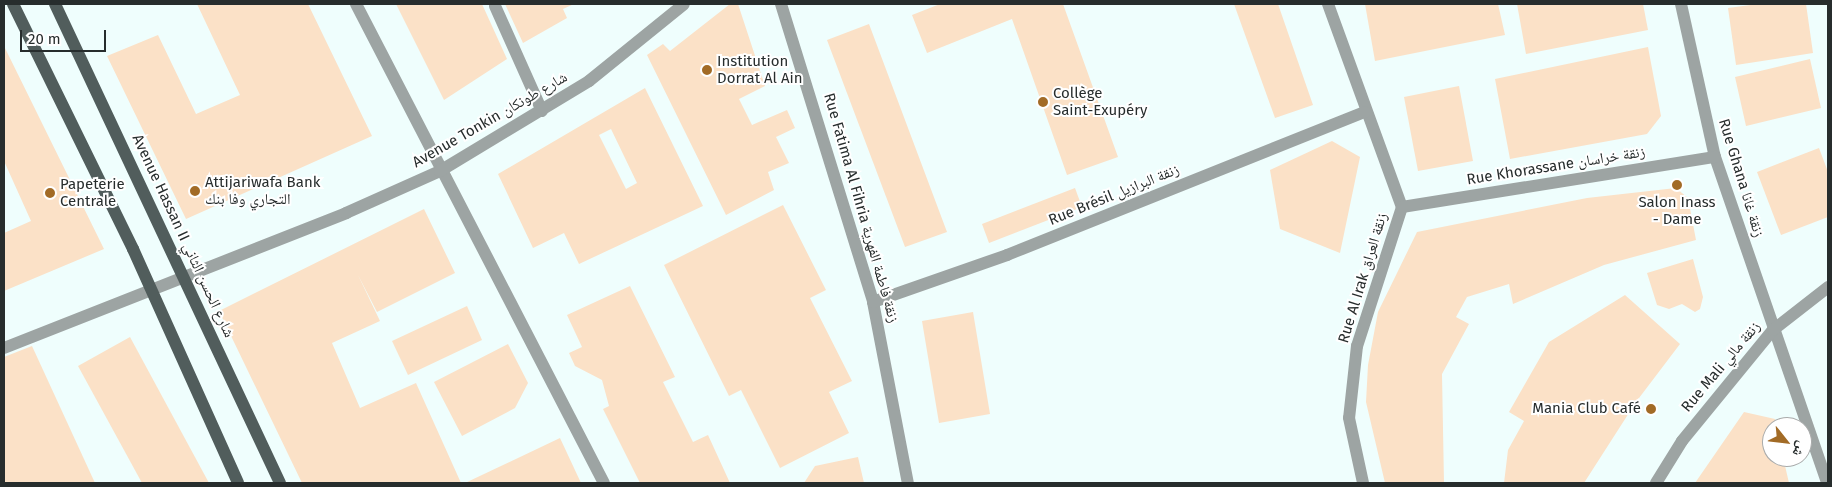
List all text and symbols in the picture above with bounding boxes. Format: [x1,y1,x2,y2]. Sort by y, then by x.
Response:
scale bar [22,20,109,52]
text: 20 m [28,30,61,48]
place label: Institution Dorrat Al Ain [717,52,803,87]
marker: Institution Dorrat Al Ain [701,64,713,76]
street label: Avenue Tonkin شارع طونكان [409,68,571,172]
place label: Collège Saint-Exupéry [1053,84,1147,119]
street label: Rue Fatima Al Fihria زنقة فاطمة الفهرية [820,91,902,325]
marker: Collège Saint-Exupéry [1037,96,1049,108]
street label: Rue Ghana زنقة غانا [1714,117,1768,239]
street label: Avenue Hassan II شارع الحسن الثاني [128,132,238,340]
street label: Rue Khorassane زنقة خراسان [1465,143,1647,189]
street label: Rue Brésil زنقة البرازيل [1046,161,1182,229]
place label: Attijariwafa Bank التجاري وفا بنك [205,173,320,208]
place label: Papeterie Centrale [60,175,125,210]
marker: Salon Inass - Dame [1671,179,1683,191]
marker: Attijariwafa Bank التجاري وفا بنك [189,185,201,197]
marker: Papeterie Centrale [44,187,56,199]
place label: Salon Inass - Dame [1638,193,1716,228]
street label: Rue Al Irak زنقة العراق [1335,211,1391,345]
street label: Rue Mali زنقة مالي [1678,318,1764,416]
place label: Mania Club Café [1532,400,1641,418]
marker: Mania Club Café [1645,403,1657,415]
north arrow [1762,417,1812,467]
text: ش [1789,438,1811,460]

